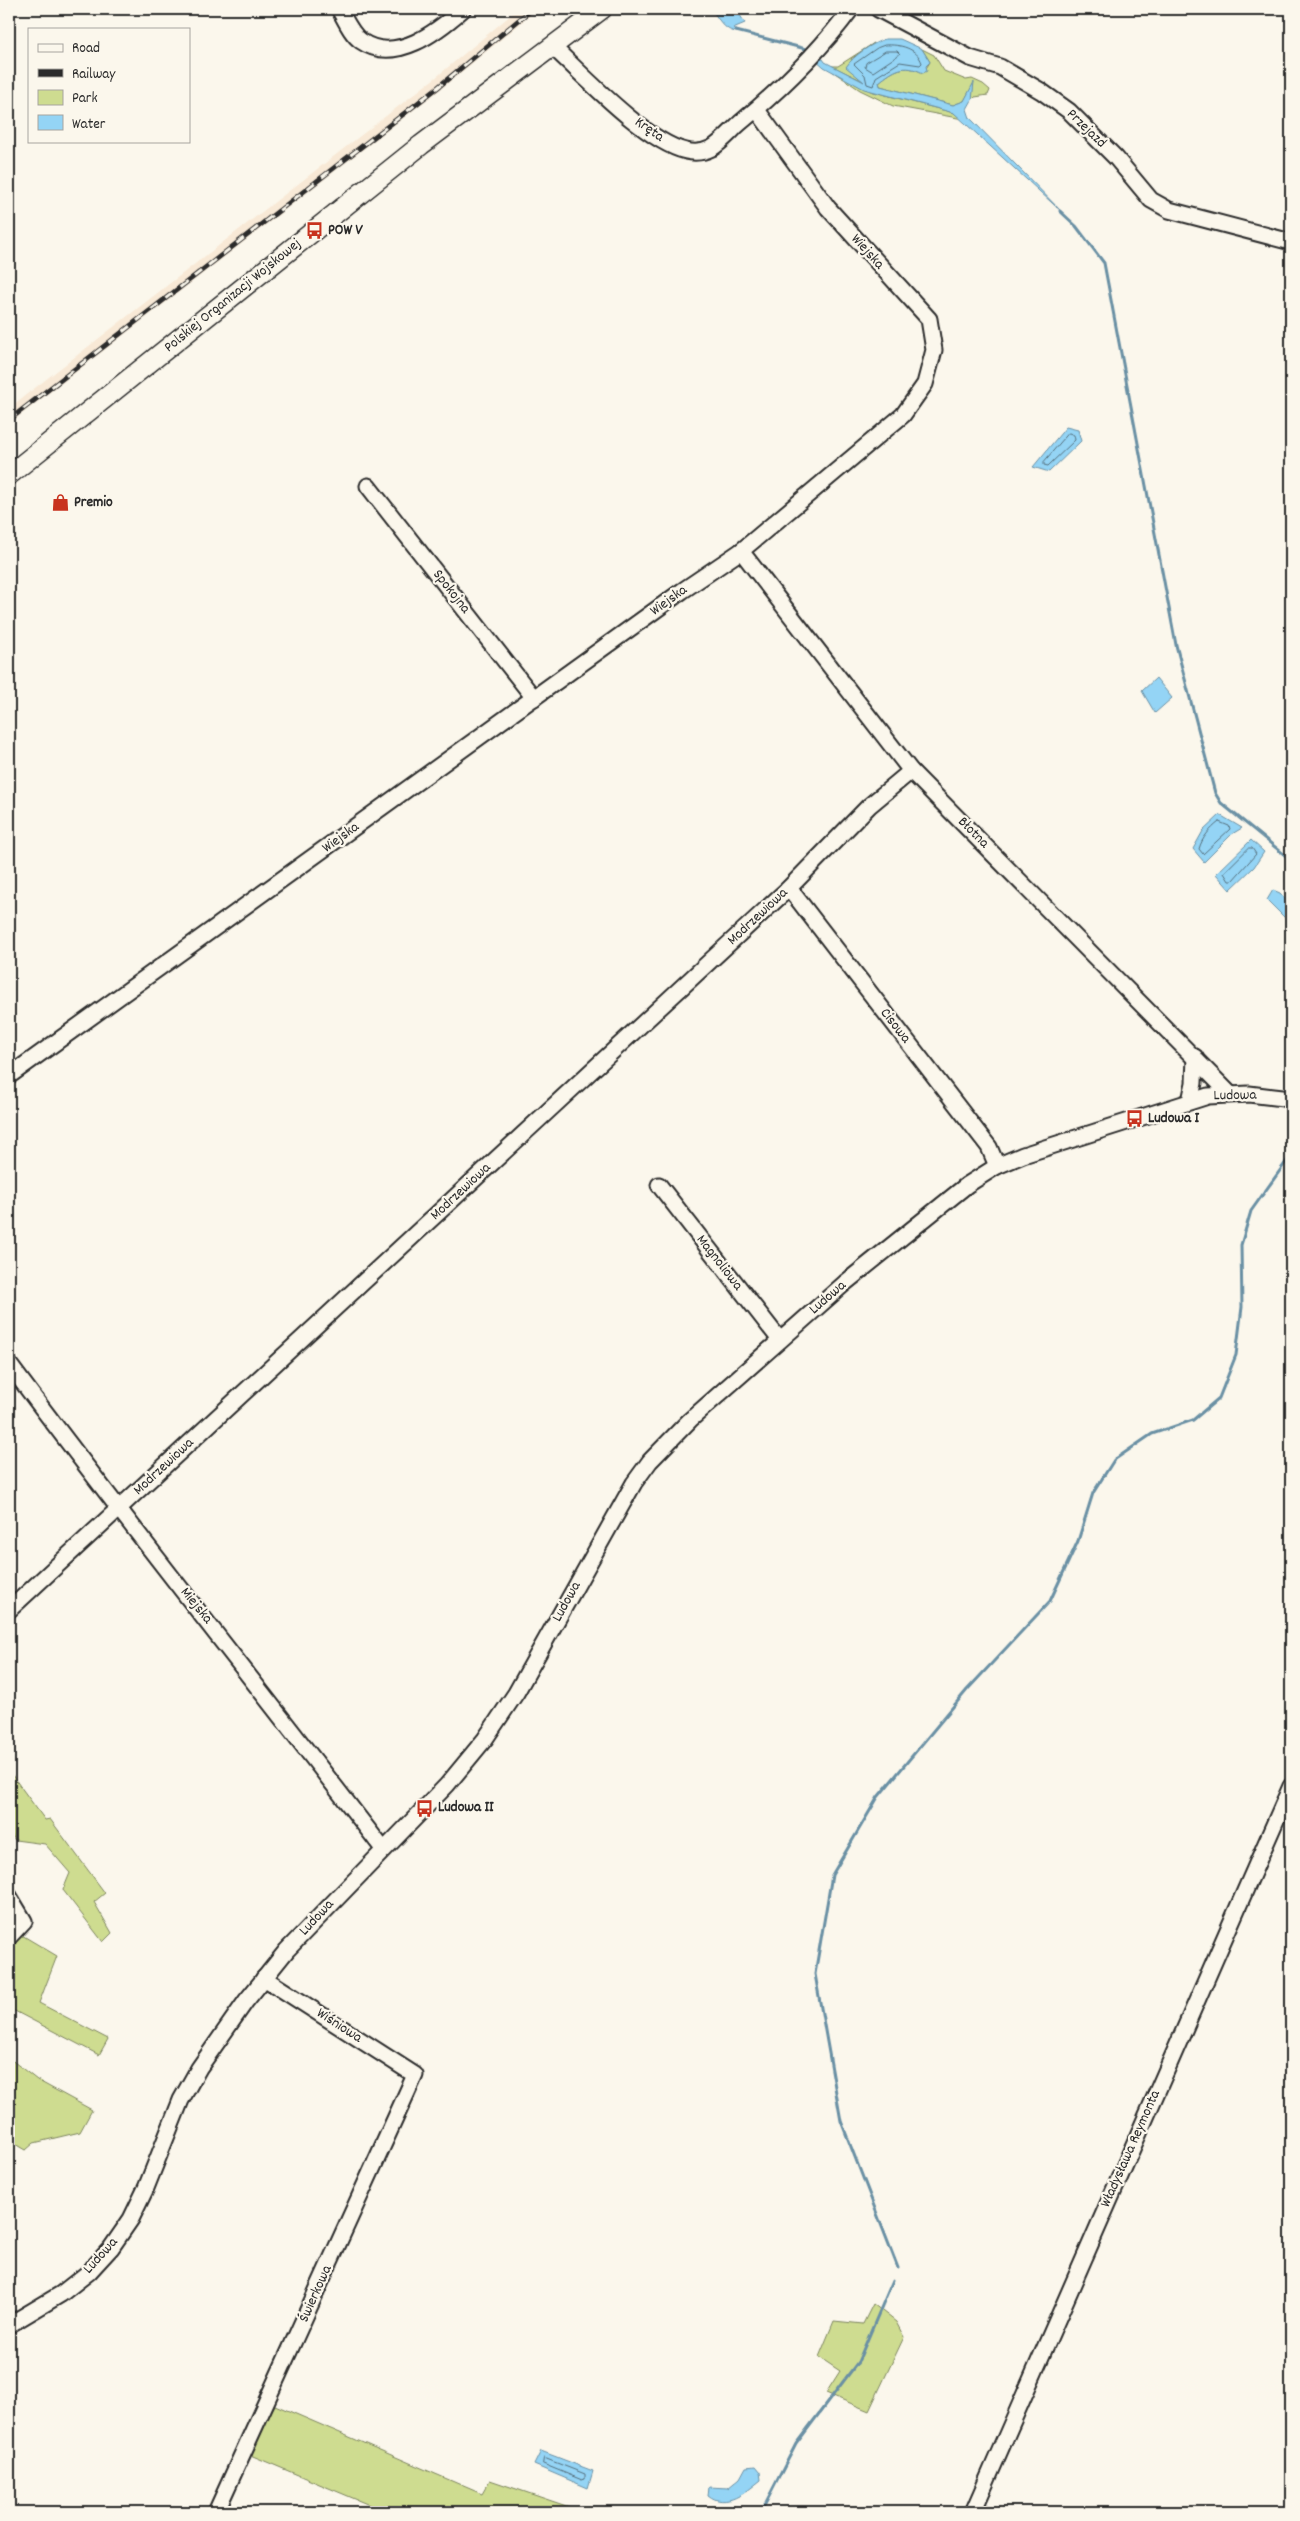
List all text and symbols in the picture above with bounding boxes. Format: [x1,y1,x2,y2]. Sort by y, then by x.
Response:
legend [28,28,190,142]
text: Road [72,38,100,60]
text: Railway [72,64,116,86]
text: Park [72,88,98,110]
street label: Przejazd [1061,104,1111,154]
street label: Kręta [630,112,669,149]
text: Water [72,114,106,136]
place label: POW V [328,220,363,242]
bus stop icon: POW V [304,221,324,241]
street label: Wiejska [845,229,890,275]
street label: Polskiej Organizacji Wojskowej [160,234,306,358]
place label: Premio [74,492,113,514]
shop icon: Premio [50,493,70,513]
street label: Spokojna [427,565,476,620]
street label: Wiejska [646,579,693,622]
street label: Błotna [952,812,995,855]
street label: Wiejska [318,816,365,859]
street label: Modrzewiowa [723,882,794,951]
street label: Cisowa [874,1004,917,1049]
street label: Ludowa [1213,1085,1258,1107]
place label: Ludowa I [1148,1108,1199,1130]
bus stop icon: Ludowa I [1124,1109,1144,1129]
street label: Modrzewiowa [426,1157,497,1226]
street label: Magnoliowa [690,1230,748,1296]
street label: Ludowa [805,1275,852,1320]
street label: Modrzewiowa [129,1432,200,1501]
street label: Ludowa [547,1577,588,1626]
street label: Miejska [174,1583,218,1630]
place label: Ludowa II [438,1797,494,1819]
bus stop icon: Ludowa II [414,1798,434,1818]
street label: Ludowa [294,1894,340,1941]
street label: Wiśniowa [312,2003,367,2050]
street label: Władysława Reymonta [1095,2086,1167,2211]
street label: Ludowa [78,2232,124,2279]
street label: Świerkowa [294,2261,339,2326]

